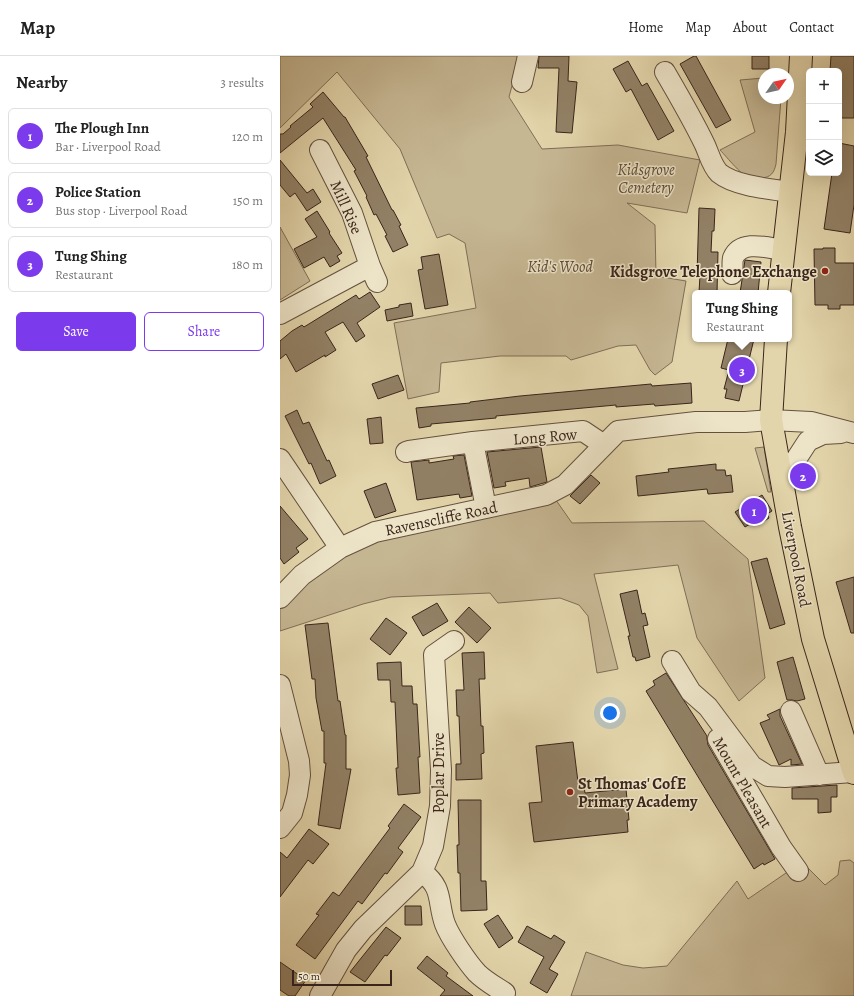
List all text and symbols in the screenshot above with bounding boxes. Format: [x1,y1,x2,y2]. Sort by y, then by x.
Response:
text: Map [20,15,55,41]
text: Home [628,18,663,37]
text: Map [685,18,711,37]
text: About [733,18,767,37]
text: Contact [789,18,834,37]
north arrow [758,68,794,104]
map controls [806,68,842,176]
button: + [806,68,842,104]
text: Nearby [16,71,67,94]
text: 3 results [220,74,264,91]
button: − [806,104,842,140]
text: The Plough Inn [55,118,149,138]
text: 1 [28,128,32,145]
text: 120 m [232,128,263,145]
text: Bar · Liverpool Road [55,138,161,155]
button: layers [806,140,842,176]
park label: Kidsgrove Cemetery [617,159,675,199]
street label: Mill Rise [325,177,368,238]
text: Police Station [55,182,141,202]
text: 2 [27,192,33,209]
text: 150 m [233,192,263,209]
text: Bus stop · Liverpool Road [55,202,187,219]
text: Tung Shing [55,246,127,266]
text: 3 [27,256,33,273]
text: 180 m [232,256,263,273]
park label: Kid's Wood [527,256,593,278]
place label: Kidsgrove Telephone Exchange [610,261,817,283]
text: Restaurant [55,266,113,283]
marker: Kidsgrove Telephone Exchange [820,266,830,276]
popup [692,290,792,342]
text: Tung Shing [706,298,778,318]
button: Save [16,312,136,351]
button: Share [144,312,264,351]
text: Restaurant [706,318,764,335]
pin: 3 [729,355,755,385]
street label: Long Row [512,423,579,451]
pin: 2 [790,461,816,491]
street label: Ravenscliffe Road [383,496,500,542]
pin: 1 [741,496,767,526]
street label: Liverpool Road [776,509,816,610]
your location [600,703,620,723]
street label: Poplar Drive [428,732,450,814]
street label: Mount Pleasant [707,733,777,832]
place label: St Thomas' CofE Primary Academy [578,773,698,813]
marker: St Thomas' CofE Primary Academy [565,787,575,797]
scale bar [292,968,392,987]
text: 50 m [298,969,320,984]

